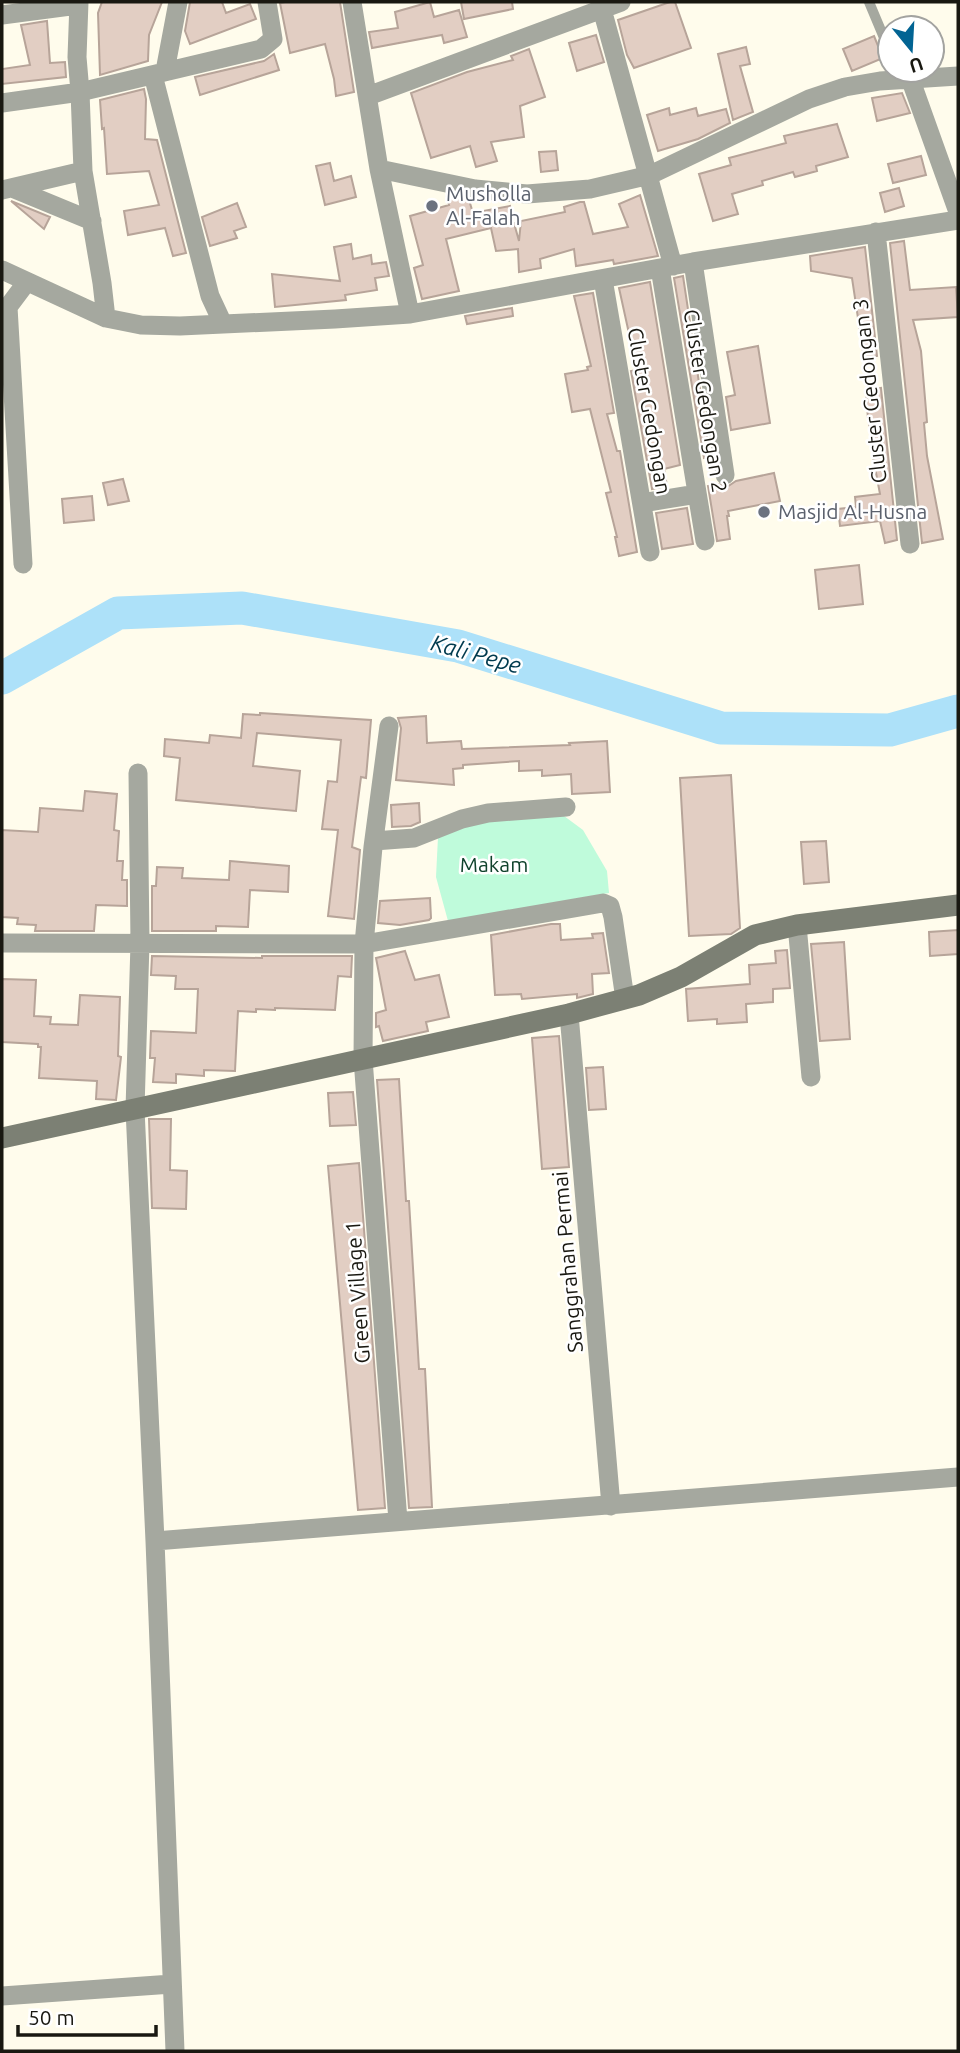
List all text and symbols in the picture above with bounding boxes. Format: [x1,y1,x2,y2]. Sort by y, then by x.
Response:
north arrow [876,14,946,84]
text: U [907,53,926,78]
place label: Musholla Al-Falah [446,181,531,229]
marker: Musholla Al-Falah [424,198,440,214]
street label: Cluster Gedongan 3 [847,298,891,485]
street label: Cluster Gedongan 2 [680,307,732,494]
street label: Cluster Gedongan [623,326,676,496]
place label: Masjid Al-Husna [778,499,927,523]
marker: Masjid Al-Husna [756,504,772,520]
water label: Kali Pepe [428,630,524,678]
park label: Makam [460,852,528,876]
street label: Sanggrahan Permai [547,1170,587,1354]
street label: Green Village 1 [340,1220,374,1364]
scale bar [18,1994,156,2038]
text: 50 m [28,2005,75,2029]

